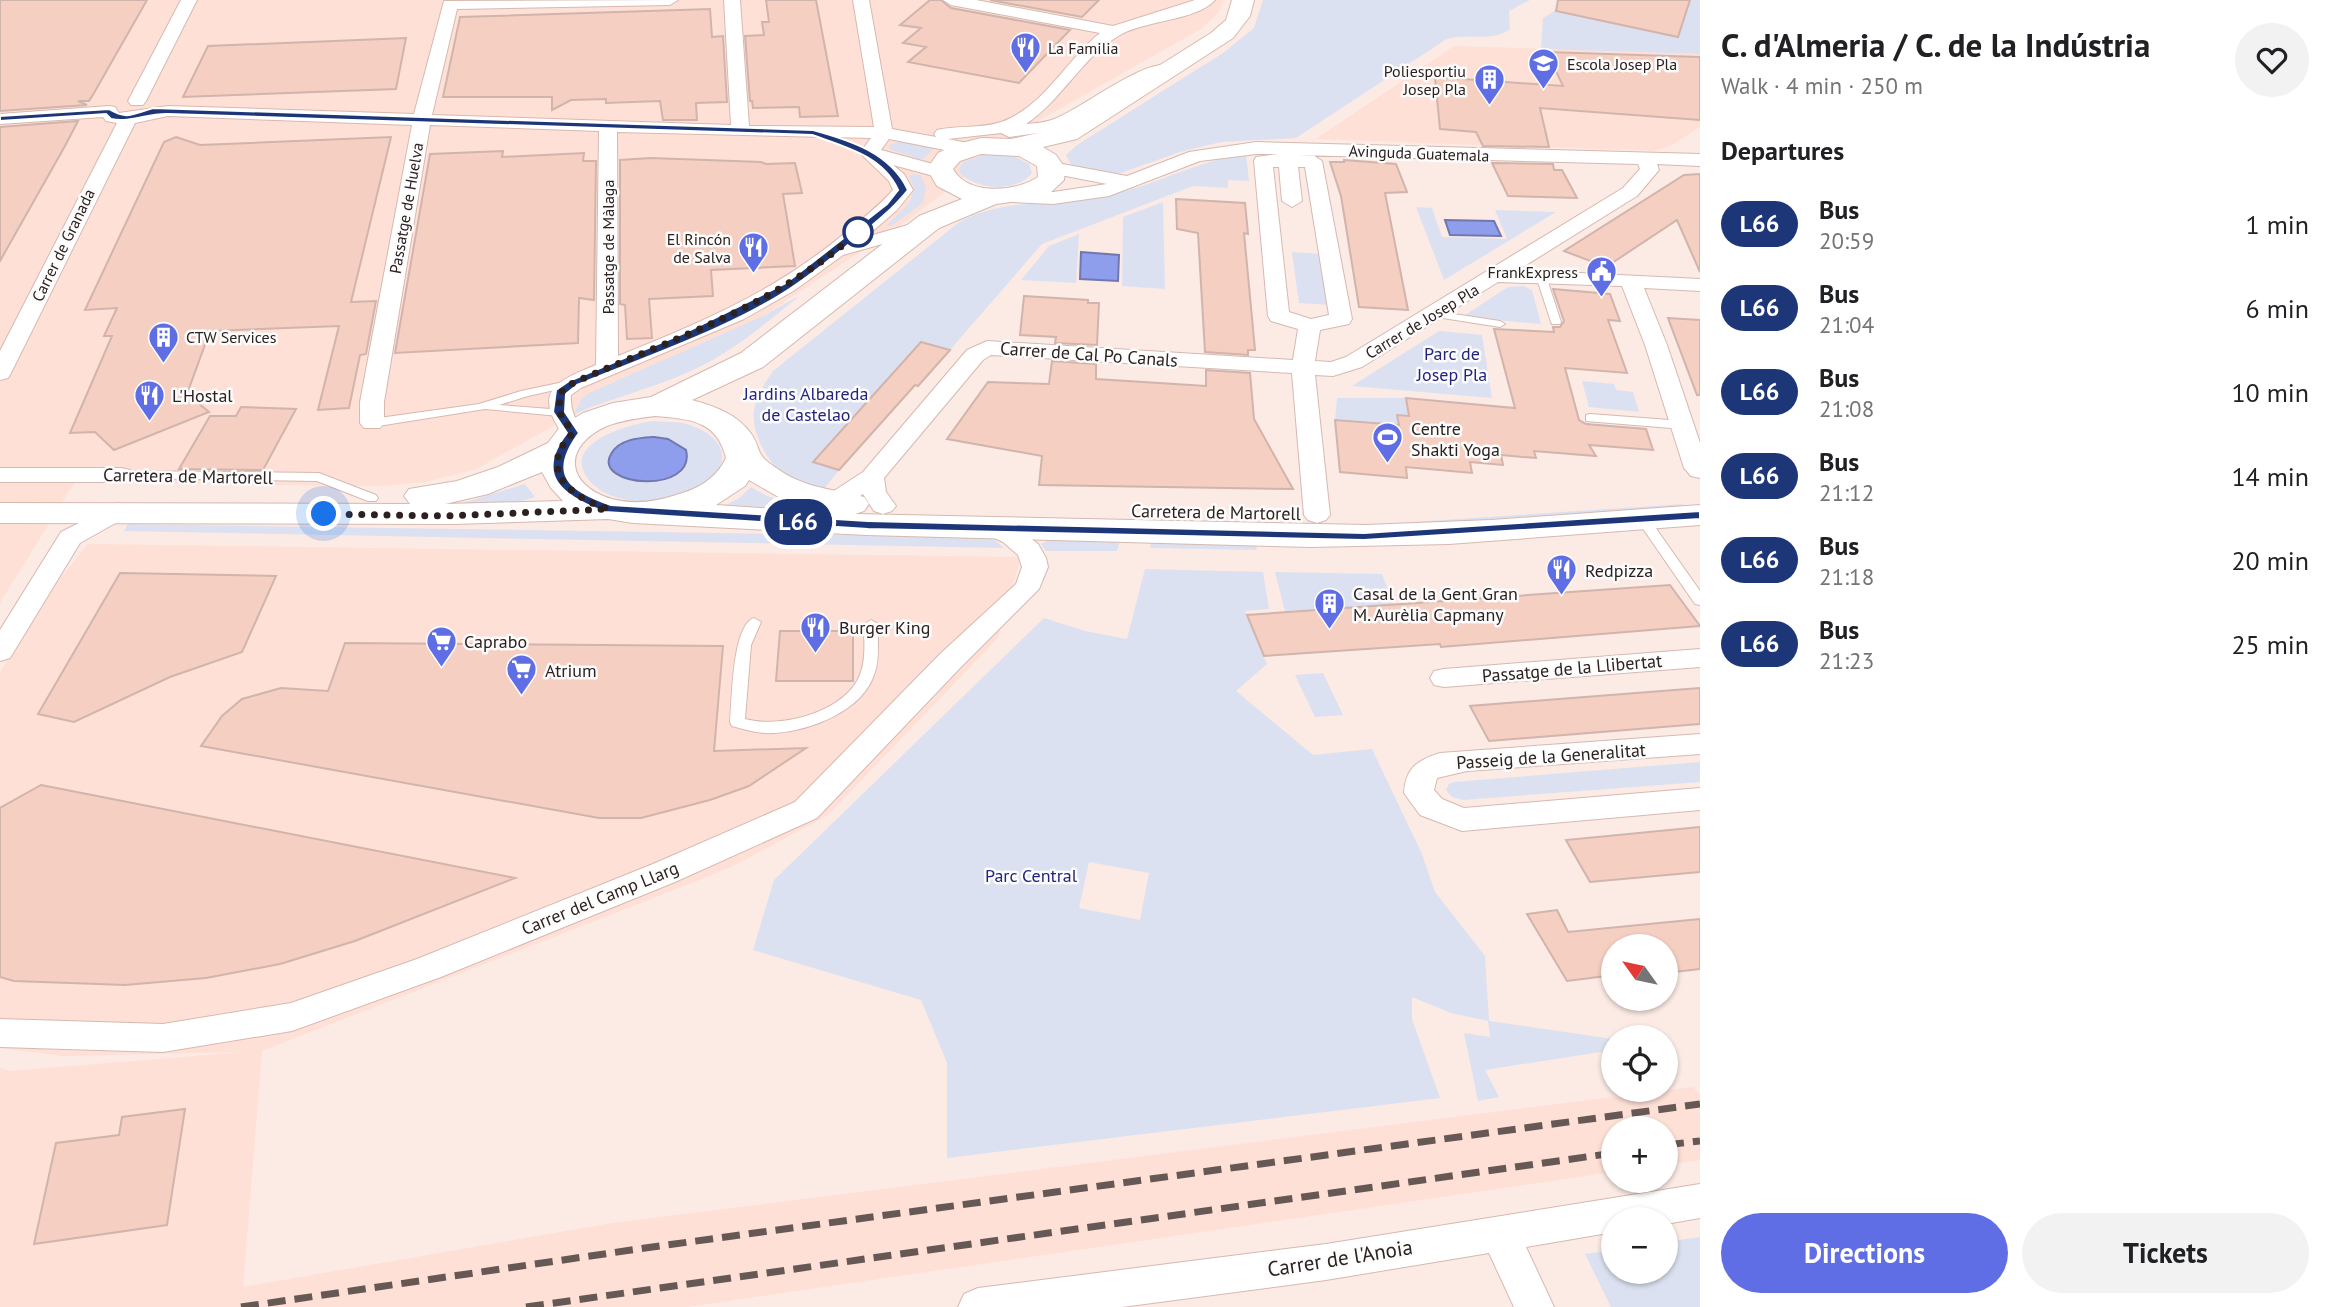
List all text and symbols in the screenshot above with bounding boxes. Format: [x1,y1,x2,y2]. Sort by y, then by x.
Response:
text: C. d'Almeria / C. de la Indústria [1721,23,2150,66]
button: heart [2235,23,2309,97]
restaurant icon: La Familia [1008,31,1042,75]
place label: La Familia [1048,38,1119,58]
school or university icon: Escola Josep Pla [1527,47,1561,91]
place label: Escola Josep Pla [1567,54,1677,74]
place label: Poliesportiu Josep Pla [1384,61,1466,99]
building icon: Poliesportiu Josep Pla [1472,63,1506,107]
text: Walk · 4 min · 250 m [1721,71,1923,100]
text: Departures [1721,134,1844,167]
street label: Passatge de Huelva [385,141,427,275]
street label: Avinguda Guatemala [1348,141,1490,165]
street label: Passatge de Màlaga [598,180,618,314]
street label: Carrer de Granada [27,185,99,305]
text: Bus [1819,193,1859,226]
text: L66 [1740,208,1779,239]
text: 1 min [2246,208,2309,241]
unlabelled marker [843,217,873,247]
text: 20:59 [1819,226,1874,255]
place label: El Rincón de Salva [667,229,731,267]
restaurant icon: El Rincón de Salva [737,231,771,275]
public building icon: FrankExpress [1584,255,1618,299]
place label: FrankExpress [1487,262,1578,282]
text: Bus [1819,277,1859,310]
street label: Carrer de Josep Pla [1362,279,1482,363]
text: L66 [1740,292,1779,323]
text: 6 min [2246,292,2309,325]
text: 21:04 [1819,310,1874,339]
building icon: CTW Services [146,320,180,364]
place label: CTW Services [186,327,277,347]
street label: Carrer de Cal Po Canals [999,336,1179,372]
park label: Parc de Josep Pla [1416,342,1487,386]
text: Bus [1819,361,1859,394]
text: L66 [1740,376,1779,407]
text: 10 min [2231,376,2309,409]
restaurant icon: L'Hostal [132,378,166,422]
park label: Jardins Albareda de Castelao [743,382,868,426]
place label: L'Hostal [172,384,233,407]
text: 21:08 [1819,394,1874,423]
place label: Centre Shakti Yoga [1411,417,1500,461]
sports icon: Centre Shakti Yoga [1371,421,1405,465]
text: Bus [1819,445,1859,478]
text: L66 [1740,460,1779,491]
text: 14 min [2231,460,2309,493]
street label: Carretera de Martorell [103,463,274,489]
text: 21:12 [1819,478,1874,507]
your location [306,496,341,531]
line badge: L66 [758,499,838,545]
street label: Carretera de Martorell [1131,499,1302,525]
text: L66 [778,506,818,537]
text: Bus [1819,529,1859,562]
text: L66 [1740,544,1779,575]
text: 20 min [2231,544,2309,577]
restaurant icon: Redpizza [1545,553,1579,597]
place label: Redpizza [1585,559,1653,582]
text: 21:18 [1819,562,1874,591]
place label: Casal de la Gent Gran M. Aurèlia Capmany [1353,582,1518,626]
building icon: Casal de la Gent Gran M. Aurèlia Capmany [1313,586,1347,630]
restaurant icon: Burger King [799,610,833,654]
text: Bus [1819,613,1859,646]
place label: Burger King [839,616,930,639]
supermarket icon: Caprabo [424,624,458,668]
text: L66 [1740,628,1779,659]
text: 25 min [2231,628,2309,661]
place label: Caprabo [464,630,527,653]
text: 21:23 [1819,646,1874,675]
street label: Passatge de la Llibertat [1481,649,1663,687]
supermarket icon: Atrium [505,653,539,697]
place label: Atrium [545,659,597,682]
street label: Passeig de la Generalitat [1455,738,1647,774]
street label: Carrer del Camp Llarg [518,856,682,940]
park label: Parc Central [985,864,1078,887]
north arrow [1601,934,1678,1012]
map controls [1601,934,1678,1284]
button: locate [1601,1025,1678,1102]
button: + [1601,1116,1678,1193]
button: − [1601,1207,1678,1284]
button: Directions [1721,1213,2008,1293]
button: Tickets [2022,1213,2309,1293]
street label: Carrer de l'Anoia [1266,1233,1414,1283]

